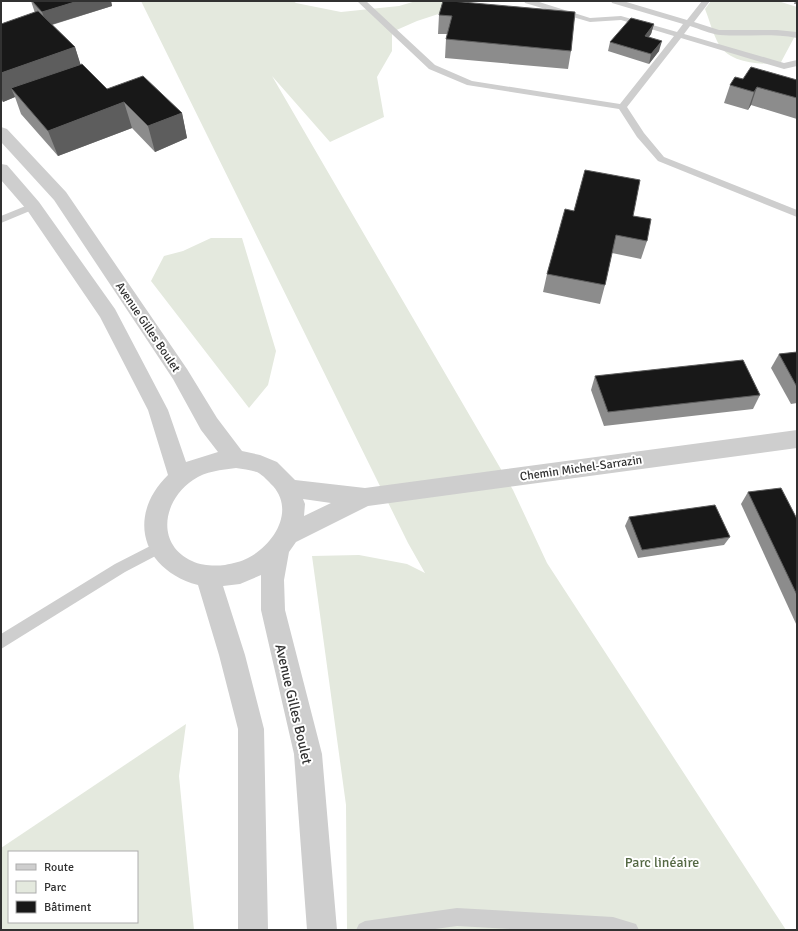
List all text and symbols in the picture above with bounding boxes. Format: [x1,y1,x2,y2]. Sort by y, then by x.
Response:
street label: Avenue Gilles Boulet [112,279,183,375]
street label: Chemin Michel-Sarrazin [519,452,643,484]
street label: Avenue Gilles Boulet [271,642,316,766]
legend [8,851,138,923]
park label: Parc linéaire [625,854,699,871]
text: Route [44,860,74,875]
text: Parc [44,880,67,895]
text: Bâtiment [44,900,91,915]

